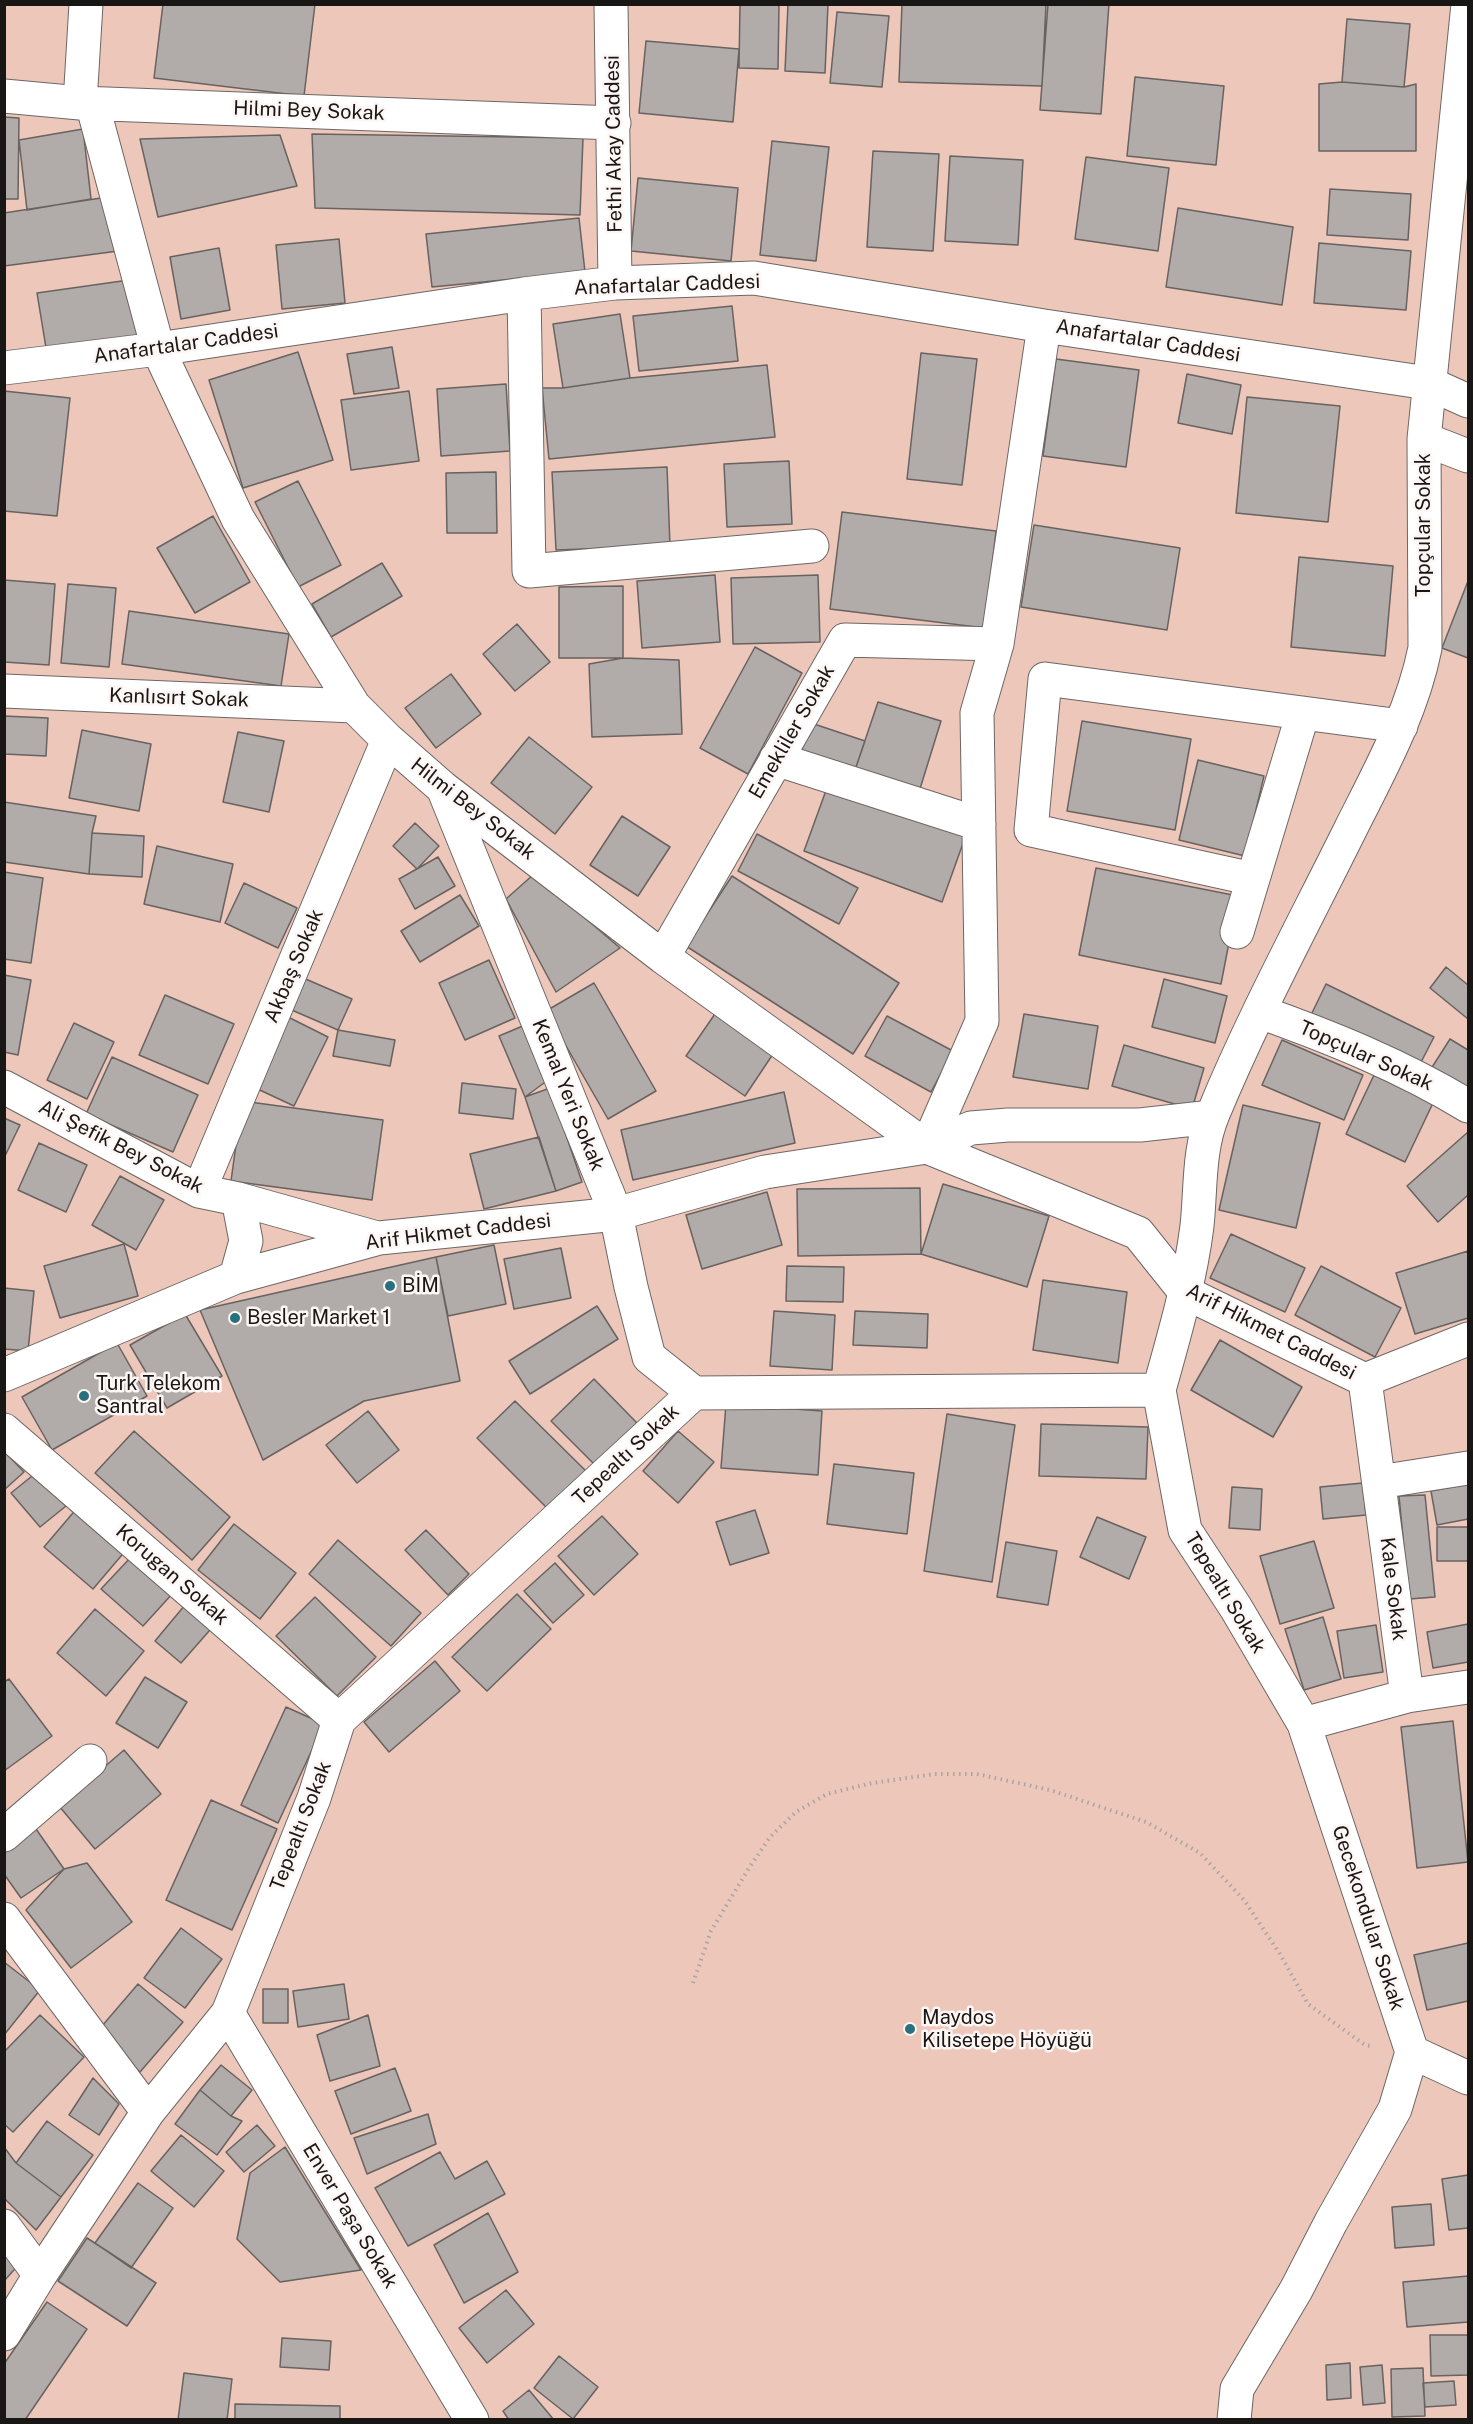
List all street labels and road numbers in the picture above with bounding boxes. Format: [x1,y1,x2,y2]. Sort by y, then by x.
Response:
street label: Fethi Akay Caddesi [600,55,628,233]
street label: Hilmi Bey Sokak [233,96,385,126]
street label: Anafartalar Caddesi [573,270,761,300]
street label: Anafartalar Caddesi [1054,315,1242,367]
street label: Anafartalar Caddesi [92,319,280,369]
street label: Topçular Sokak [1412,453,1436,597]
street label: Emekliler Sokak [744,661,840,803]
street label: Kanlısırt Sokak [109,684,249,712]
street label: Hilmi Bey Sokak [406,753,540,865]
street label: Akbaş Sokak [259,906,329,1026]
street label: Kemal Yeri Sokak [527,1016,609,1174]
street label: Topçular Sokak [1295,1016,1437,1096]
street label: Ali Şefik Bey Sokak [35,1095,207,1199]
street label: Arif Hikmet Caddesi [364,1209,552,1255]
street label: Arif Hikmet Caddesi [1182,1279,1360,1385]
street label: Tepealtı Sokak [568,1400,684,1510]
street label: Korugan Sokak [111,1520,233,1630]
street label: Tepealtı Sokak [1180,1528,1270,1658]
street label: Kale Sokak [1375,1536,1411,1642]
street label: Tepealtı Sokak [265,1758,337,1894]
street label: Gecekondular Sokak [1327,1822,1409,2014]
street label: Enver Paşa Sokak [297,2139,403,2293]

